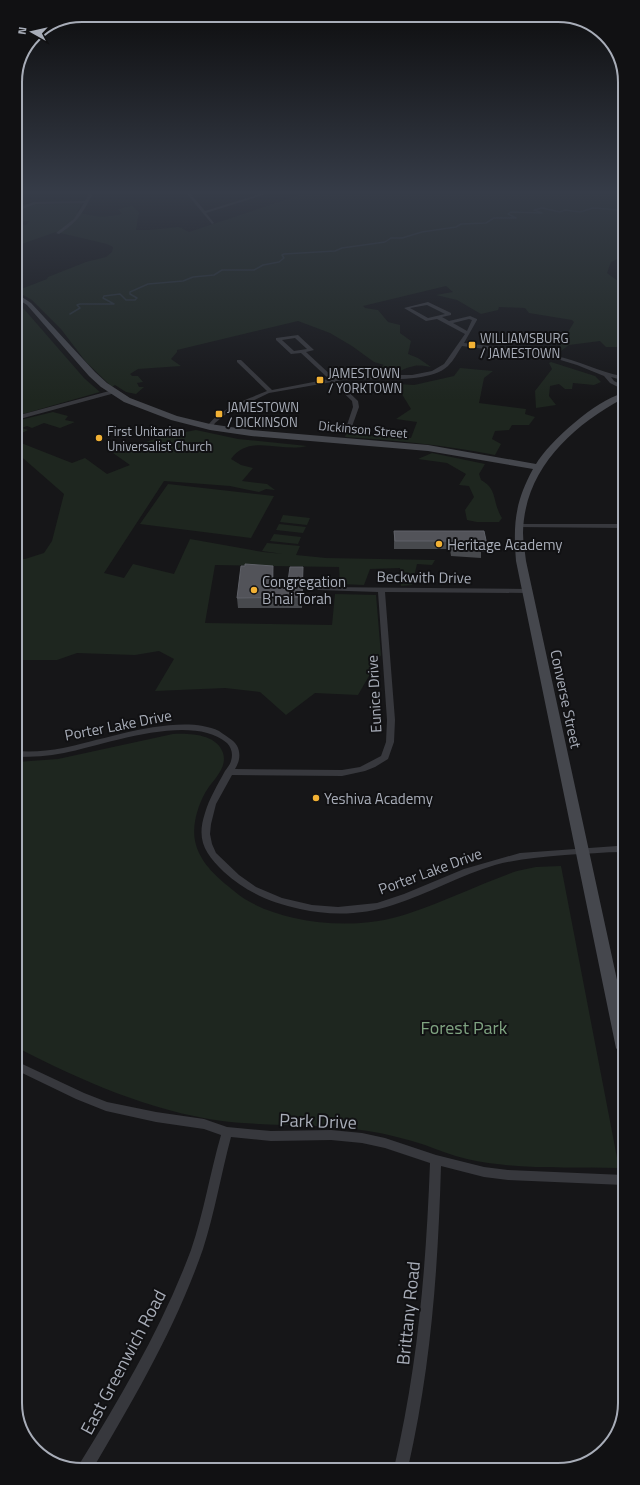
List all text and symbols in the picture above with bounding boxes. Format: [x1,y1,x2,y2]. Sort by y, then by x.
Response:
north arrow [12,12,52,52]
text: N [14,26,31,35]
place label: WILLIAMSBURG / JAMESTOWN [480,328,568,363]
marker: WILLIAMSBURG / JAMESTOWN [467,340,477,350]
place label: JAMESTOWN / YORKTOWN [328,363,402,398]
marker: JAMESTOWN / YORKTOWN [315,375,325,385]
place label: JAMESTOWN / DICKINSON [227,397,299,432]
marker: JAMESTOWN / DICKINSON [214,409,224,419]
street label: Dickinson Street [318,415,409,443]
place label: First Unitarian Universalist Church [107,421,212,456]
marker: First Unitarian Universalist Church [94,433,104,443]
place label: Heritage Academy [447,533,563,556]
marker: Heritage Academy [434,539,444,549]
street label: Beckwith Drive [376,565,472,589]
place label: Congregation B'nai Torah [262,570,346,610]
marker: Congregation B'nai Torah [249,585,259,595]
street label: Converse Street [544,648,588,751]
street label: Eunice Drive [360,655,388,733]
street label: Porter Lake Drive [62,703,174,747]
place label: Yeshiva Academy [324,787,433,810]
marker: Yeshiva Academy [311,793,321,803]
street label: Porter Lake Drive [375,842,485,900]
park label: Forest Park [421,1014,508,1041]
street label: Park Drive [279,1106,357,1136]
street label: Brittany Road [389,1260,427,1366]
street label: East Greenwich Road [73,1285,173,1439]

